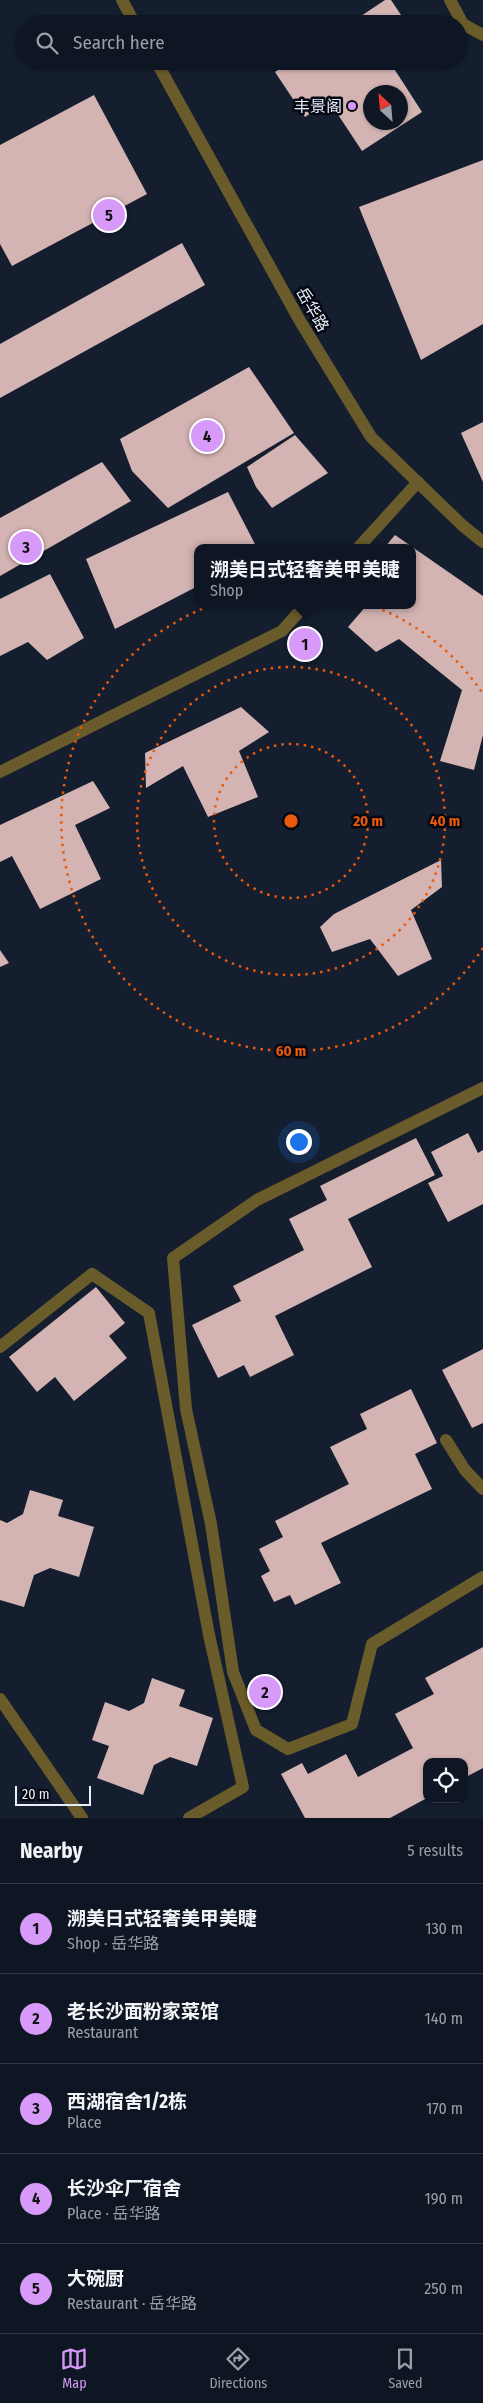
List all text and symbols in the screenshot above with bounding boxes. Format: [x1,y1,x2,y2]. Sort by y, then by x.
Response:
search box [15,15,468,70]
icon: search [33,29,61,57]
text: Search here [73,31,165,54]
north arrow [363,85,408,130]
place label: 丰景阁 [294,97,342,116]
marker: 丰景阁 [346,100,358,112]
pin: 5 [93,196,125,234]
street label: 岳华路 [292,284,333,335]
pin: 4 [191,417,223,455]
pin: 3 [10,528,42,566]
popup [194,544,416,609]
text: 溯美日式轻奢美甲美睫 [210,558,400,581]
text: Shop [210,581,243,600]
pin: 1 [289,625,321,663]
centre of rings [282,812,300,830]
text: 20 m [352,812,383,830]
text: 40 m [430,812,460,830]
text: 60 m [276,1042,306,1060]
your location [286,1129,312,1155]
pin: 2 [249,1673,281,1711]
map controls [423,1758,468,1803]
button: locate [423,1758,468,1803]
scale bar [15,1783,91,1806]
text: 20 m [22,1786,50,1803]
text: Nearby [20,1838,82,1864]
text: 5 results [407,1841,463,1860]
text: 溯美日式轻奢美甲美睫 [67,1907,257,1930]
text: 1 [33,1919,39,1938]
text: 130 m [425,1919,463,1938]
text: Shop · 岳华路 [67,1934,159,1953]
text: 老长沙面粉家菜馆 [67,2000,219,2023]
text: 2 [32,2009,40,2028]
text: 140 m [425,2009,463,2028]
text: Restaurant [67,2023,138,2042]
text: 西湖宿舍1/2栋 [67,2090,187,2113]
text: 3 [32,2099,40,2118]
text: 170 m [426,2099,463,2118]
text: Place [67,2113,102,2132]
text: 长沙伞厂宿舍 [67,2177,181,2200]
text: 4 [32,2189,40,2208]
text: 190 m [425,2189,463,2208]
text: Place · 岳华路 [67,2204,161,2223]
text: 大碗厨 [67,2267,124,2290]
text: 5 [32,2279,40,2298]
text: 250 m [424,2279,463,2298]
text: Restaurant · 岳华路 [67,2294,197,2313]
tab: Map [60,2345,88,2392]
tab: Directions [209,2345,267,2392]
tab: Saved [388,2345,423,2392]

